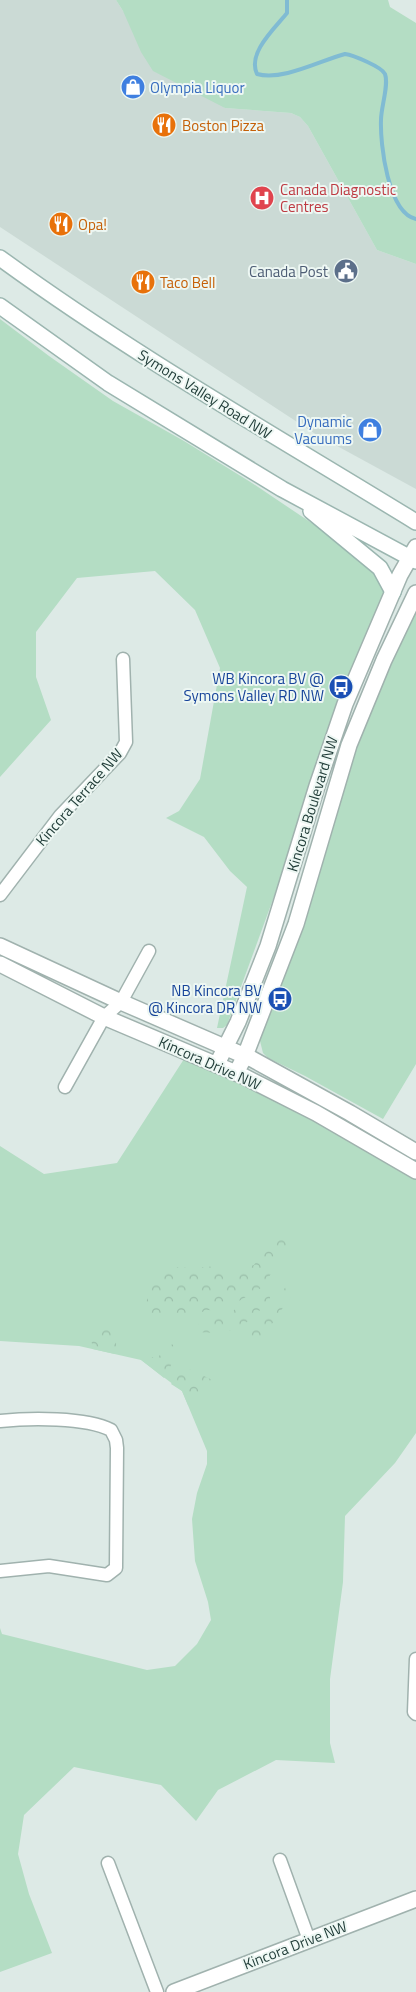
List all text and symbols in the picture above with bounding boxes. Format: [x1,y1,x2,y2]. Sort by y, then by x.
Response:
shop icon: Olympia Liquor [120,74,146,100]
place label: Olympia Liquor [150,76,245,99]
restaurant icon: Boston Pizza [151,112,177,138]
place label: Boston Pizza [182,114,265,137]
place label: Canada Diagnostic Centres [280,178,396,218]
hospital icon: Canada Diagnostic Centres [249,185,275,211]
restaurant icon: Opa! [48,211,74,237]
place label: Opa! [78,213,107,236]
public building icon: Canada Post [333,258,359,284]
place label: Canada Post [249,260,329,283]
restaurant icon: Taco Bell [130,269,156,295]
place label: Taco Bell [160,271,216,294]
street label: Symons Valley Road NW [134,343,276,445]
place label: Dynamic Vacuums [294,410,352,450]
shop icon: Dynamic Vacuums [357,417,383,443]
place label: WB Kincora BV @ Symons Valley RD NW [184,667,324,707]
bus stop icon: WB Kincora BV @ Symons Valley RD NW [328,674,354,700]
street label: Kincora Boulevard NW [280,733,344,875]
street label: Kincora Terrace NW [30,743,128,851]
place label: NB Kincora BV @ Kincora DR NW [148,979,262,1019]
bus stop icon: NB Kincora BV @ Kincora DR NW [267,986,293,1012]
street label: Kincora Drive NW [155,1030,265,1096]
street label: Kincora Drive NW [240,1915,350,1975]

